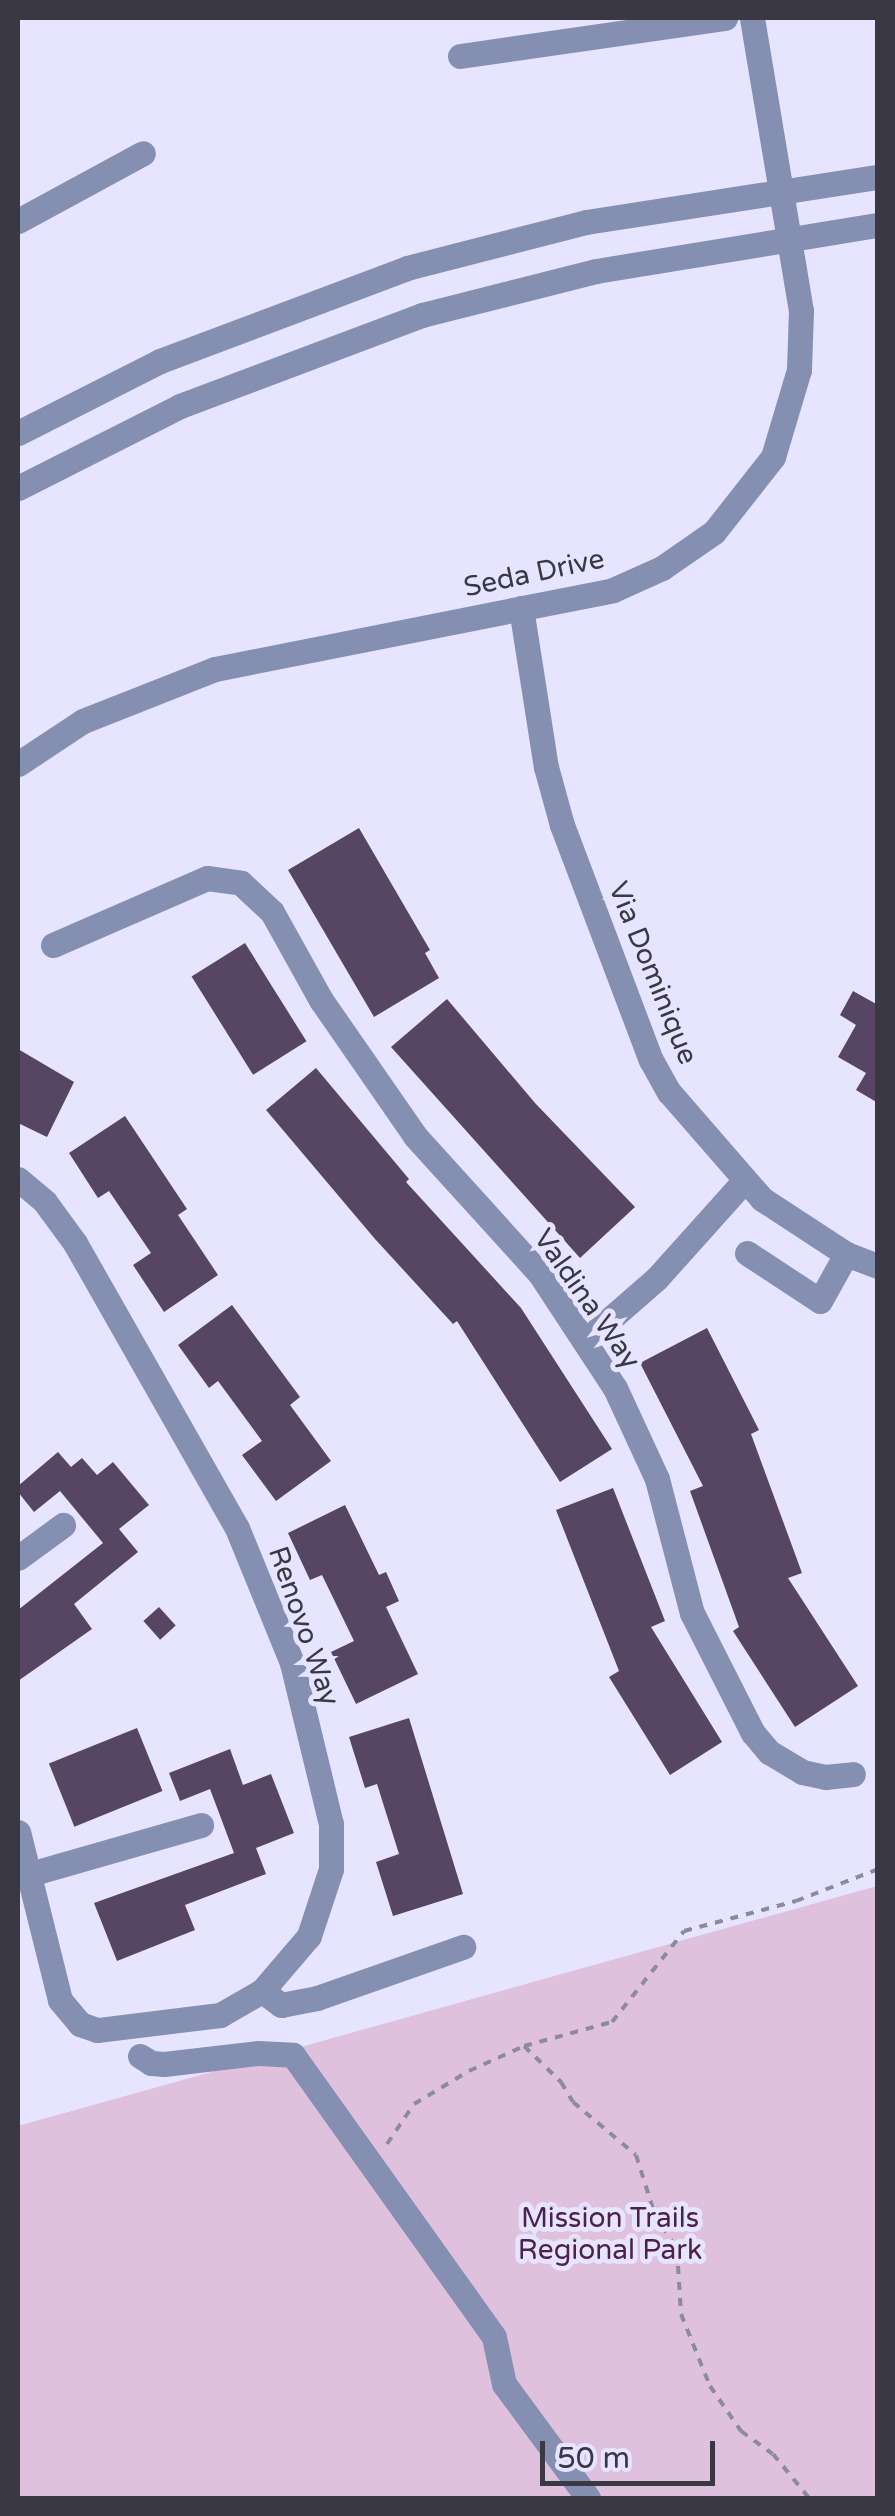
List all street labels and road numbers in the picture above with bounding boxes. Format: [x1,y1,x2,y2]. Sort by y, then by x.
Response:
street label: Seda Drive [461,542,607,604]
street label: Via Dominique [601,877,705,1069]
street label: Valdina Way [526,1223,648,1375]
street label: Renovo Way [261,1542,347,1710]

